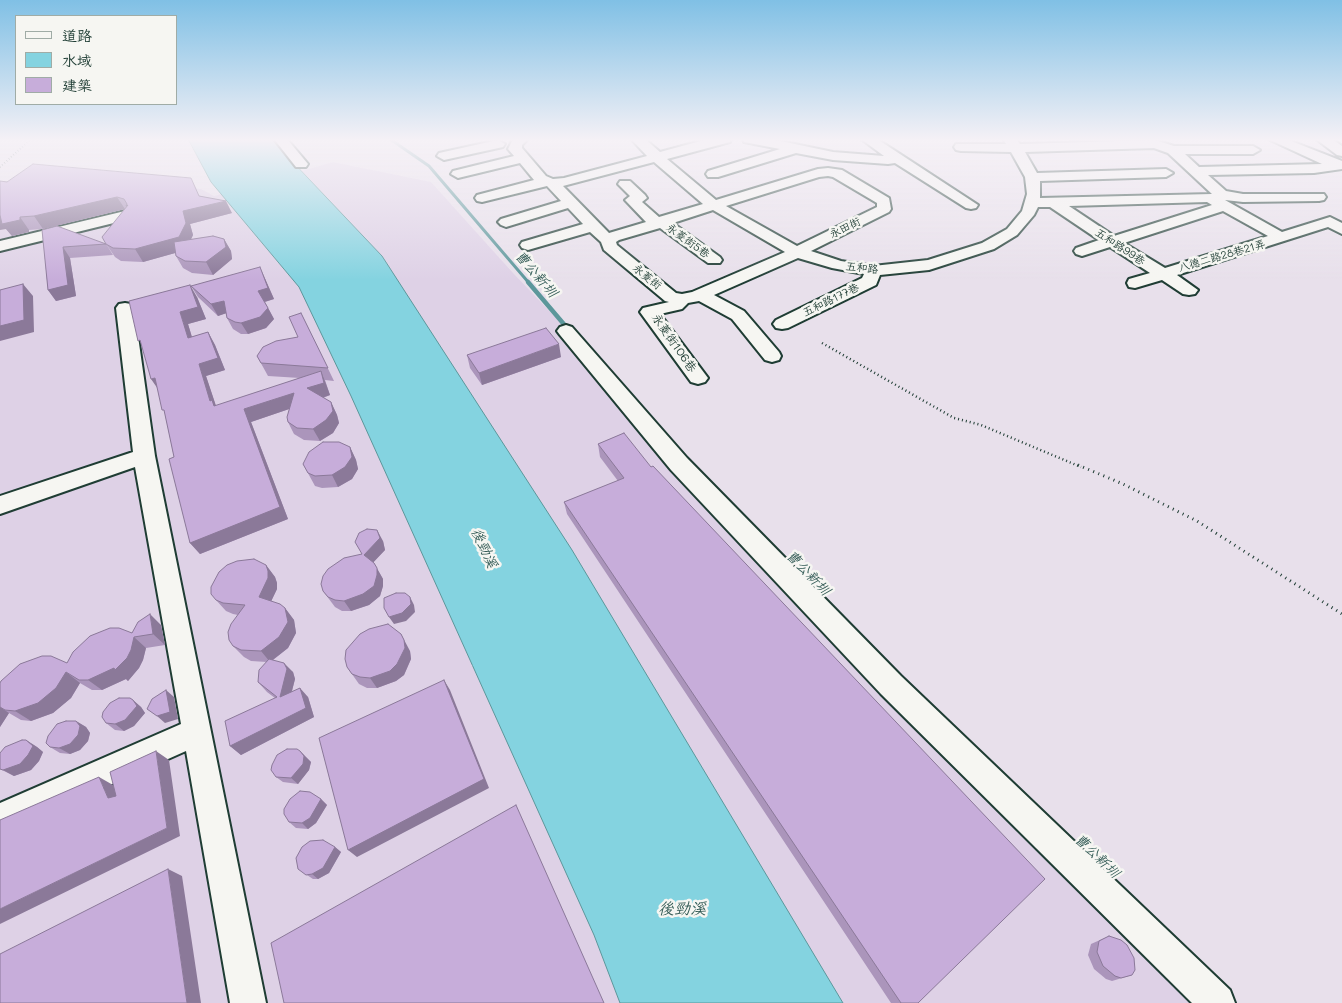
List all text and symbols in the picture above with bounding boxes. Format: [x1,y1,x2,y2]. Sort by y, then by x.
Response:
legend [15,15,178,105]
text: 道路 [62,25,92,45]
text: 水域 [62,50,92,70]
text: 建築 [62,75,92,95]
street label: 永田街 [827,215,863,241]
street label: 永菱街5巷 [664,221,712,261]
street label: 五和路99巷 [1093,226,1147,268]
street label: 八德二路28巷21弄 [1177,237,1267,275]
water label: 曹公新圳 [511,247,561,301]
street label: 五和路 [845,260,879,276]
street label: 永菱街 [630,261,664,293]
street label: 五和路177巷 [801,281,861,319]
street label: 永菱街106巷 [649,311,699,375]
water label: 後勁溪 [468,525,500,571]
water label: 曹公新圳 [783,547,833,599]
water label: 曹公新圳 [1071,831,1123,881]
water label: 後勁溪 [658,899,706,919]

